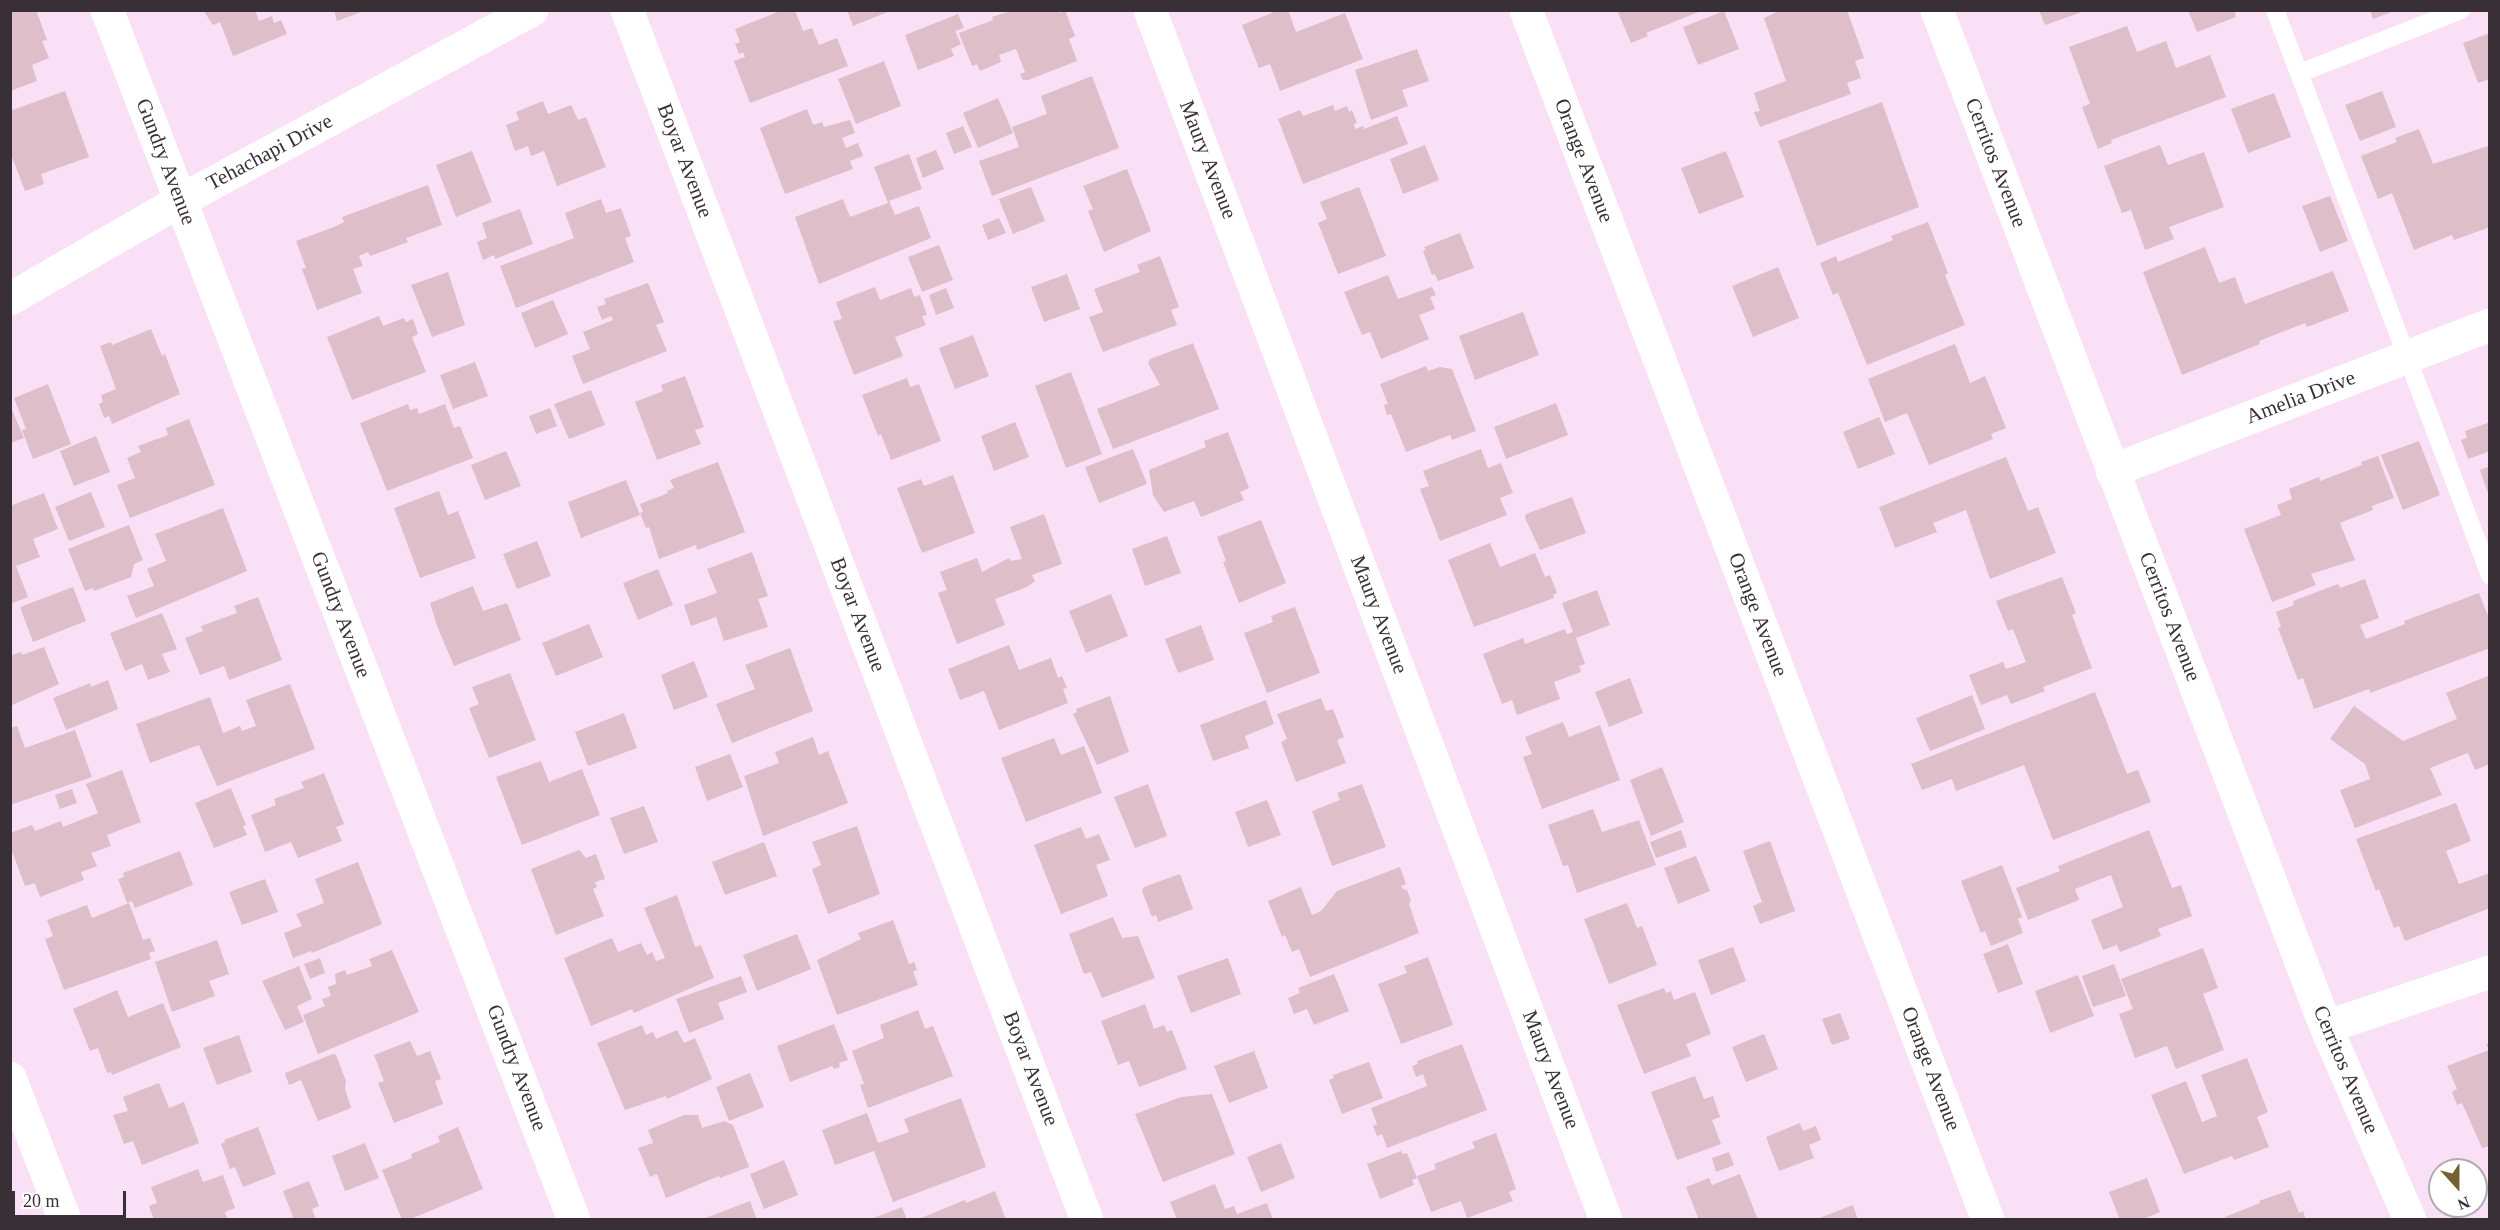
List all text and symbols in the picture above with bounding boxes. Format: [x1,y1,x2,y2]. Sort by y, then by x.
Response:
street label: Gundry Avenue [129,95,201,229]
street label: Orange Avenue [1548,95,1618,227]
street label: Cerritos Avenue [1959,95,2031,231]
street label: Maury Avenue [1173,97,1241,223]
street label: Boyar Avenue [651,100,717,222]
street label: Tehachapi Drive [203,109,337,197]
street label: Amelia Drive [2243,366,2359,430]
street label: Gundry Avenue [304,548,376,682]
street label: Orange Avenue [1722,549,1792,681]
street label: Cerritos Avenue [2133,549,2205,685]
street label: Maury Avenue [1344,552,1412,678]
street label: Boyar Avenue [824,554,890,676]
street label: Gundry Avenue [480,1001,552,1135]
street label: Cerritos Avenue [2307,1002,2383,1138]
street label: Orange Avenue [1895,1003,1965,1135]
street label: Maury Avenue [1516,1007,1584,1133]
street label: Boyar Avenue [997,1008,1063,1130]
north arrow [2428,1158,2488,1218]
scale bar [15,1179,129,1217]
text: 20 m [23,1191,60,1211]
text: N [2455,1193,2472,1213]

